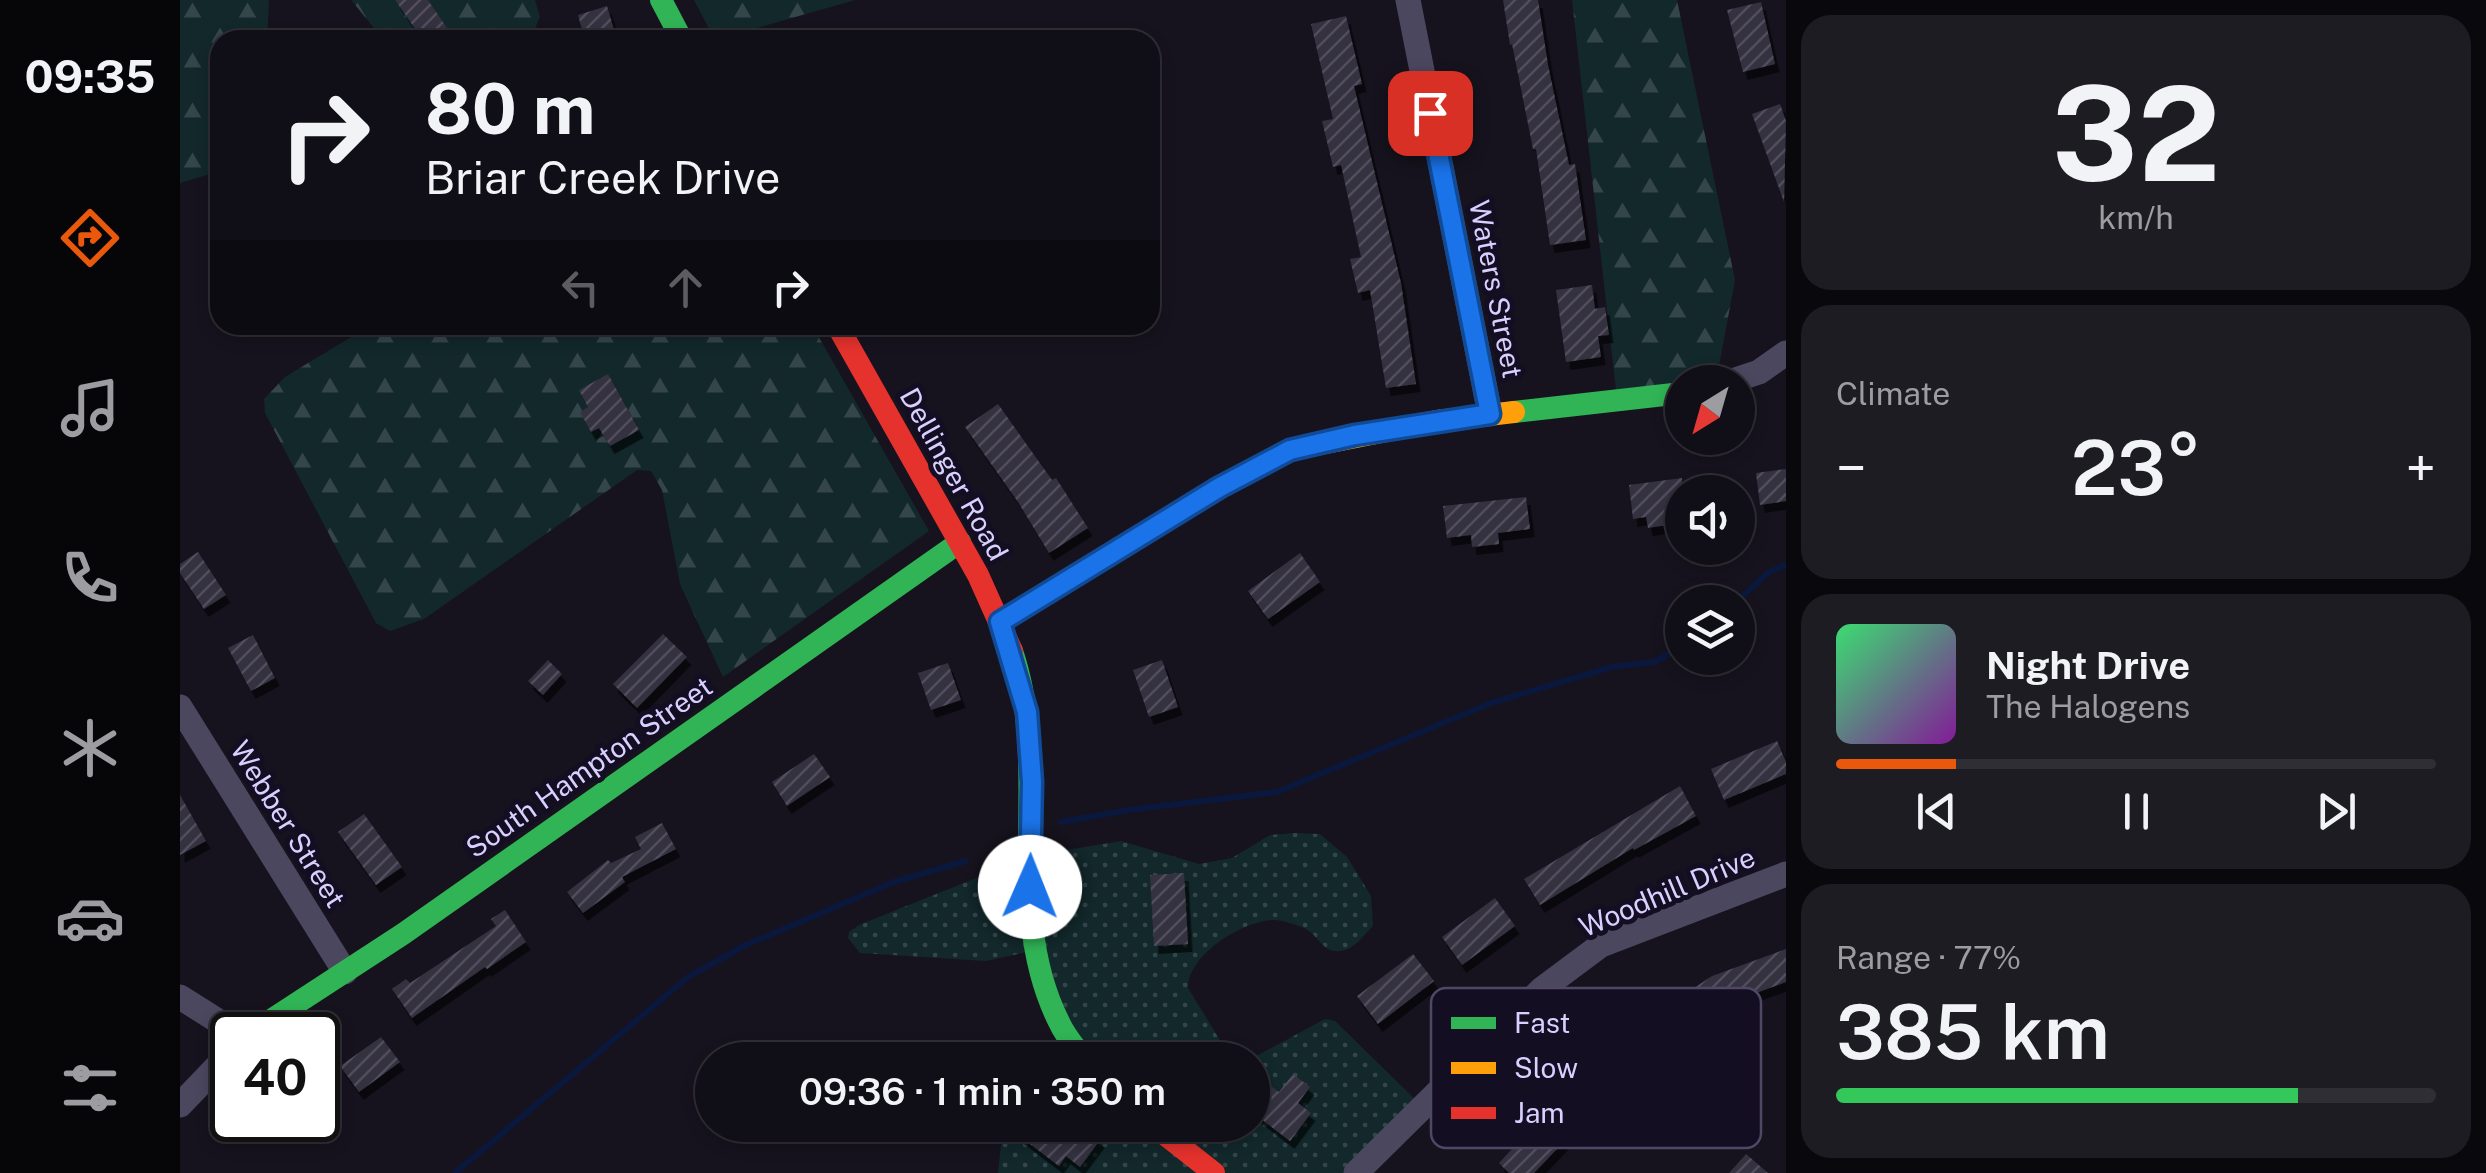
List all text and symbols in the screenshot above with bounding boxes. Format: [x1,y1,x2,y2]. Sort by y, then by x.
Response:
text: 09:35 [25,50,155,103]
text: 32 [2051,58,2221,210]
text: 80 m [425,67,595,150]
icon: right [260,70,390,200]
pin [1388,71,1473,156]
icon: arrive [1403,86,1458,141]
text: Briar Creek Drive [425,151,780,204]
street label: Waters Street [1463,197,1530,381]
text: km/h [2098,199,2174,236]
icon: directions [55,203,125,273]
icon: left [553,260,608,315]
icon: ahead [658,260,713,315]
icon: right [763,260,818,315]
north arrow [1665,365,1755,455]
map controls [1665,365,1755,675]
icon: music [55,373,125,443]
text: Climate [1836,375,1950,412]
street label: Dellinger Road [893,382,1015,566]
text: 23° [2071,424,2201,512]
text: − [1836,436,1867,500]
text: + [2405,436,2436,500]
button: sound [1665,475,1755,565]
icon: phone [55,543,125,613]
button: layers [1665,585,1755,675]
text: Night Drive [1986,643,2190,688]
street label: South Hampton Street [459,669,718,864]
text: The Halogens [1986,688,2190,725]
icon: climate [55,713,125,783]
street label: Webber Street [224,734,353,913]
icon: previous [1909,784,1964,839]
icon: pause [2109,784,2164,839]
icon: next [2309,784,2364,839]
position arrow [978,835,1082,939]
street label: Woodhill Drive [1574,840,1760,943]
icon: car [55,883,125,953]
text: Range · 77% [1836,939,2021,976]
legend [1431,988,1761,1148]
text: 385 km [1836,988,2110,1076]
text: Fast [1514,1006,1570,1039]
speed limit sign: 40 [210,1012,340,1142]
text: Slow [1514,1051,1578,1084]
icon: filters [55,1053,125,1123]
text: 09:36 · 1 min · 350 m [799,1069,1166,1114]
text: Jam [1514,1096,1565,1129]

